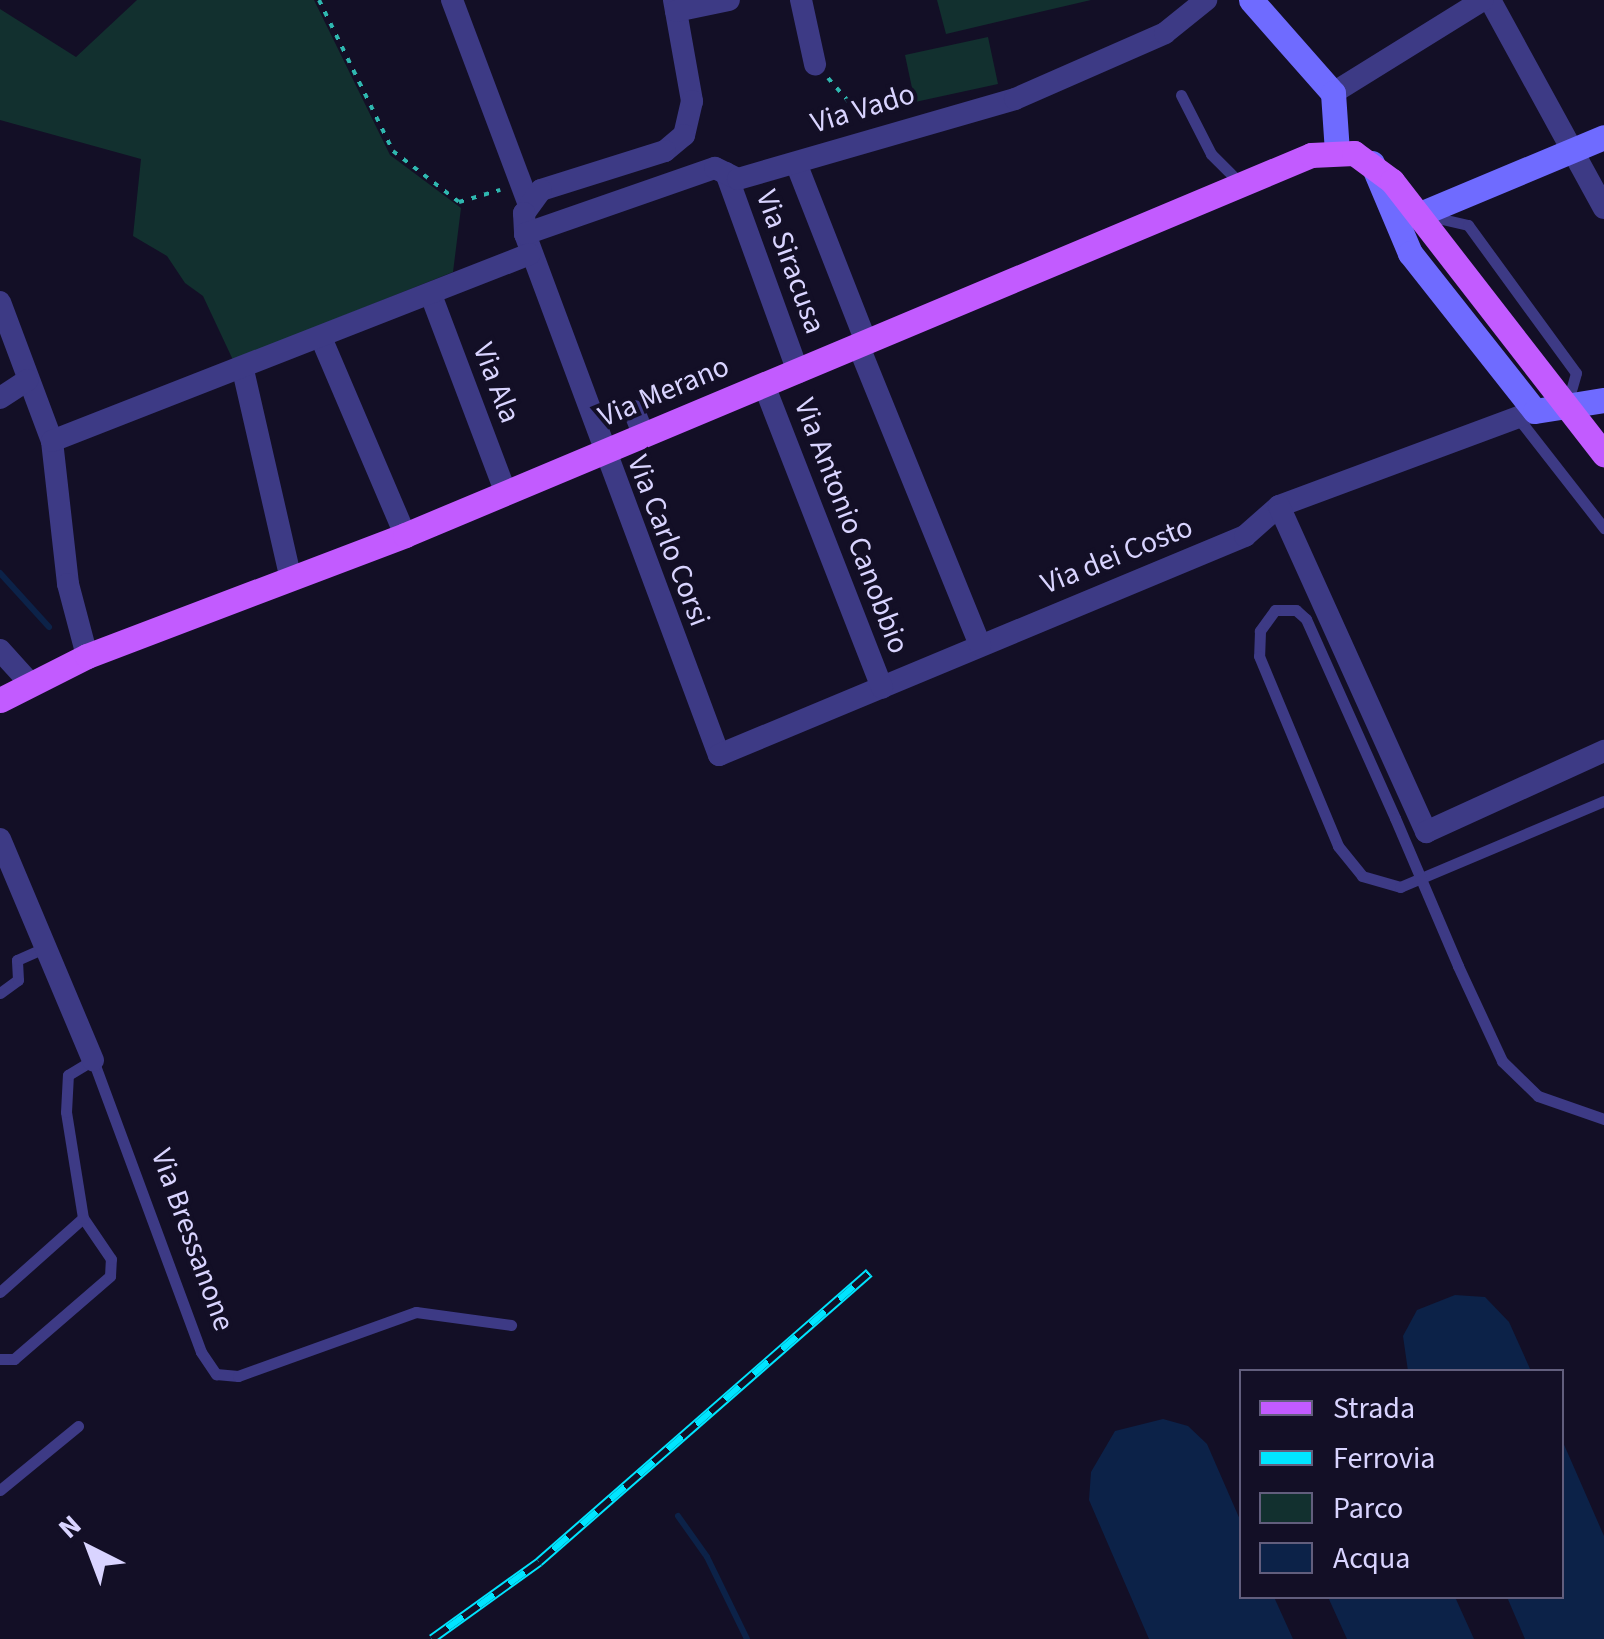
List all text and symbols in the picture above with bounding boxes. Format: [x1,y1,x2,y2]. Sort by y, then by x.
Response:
street label: Via Vado [807,76,919,142]
street label: Via Siracusa [747,185,833,339]
street label: Via Ala [464,338,528,428]
street label: Via Merano [593,348,735,436]
street label: Via Antonio Canobbio [786,393,916,659]
street label: Via Carlo Corsi [619,450,717,632]
street label: Via dei Costo [1036,509,1198,603]
street label: Via Bressanone [142,1144,242,1336]
legend [1239,1369,1564,1599]
text: Strada [1333,1387,1415,1430]
text: Ferrovia [1333,1437,1435,1480]
text: Parco [1333,1487,1403,1530]
north arrow [40,1499,140,1599]
text: N [50,1506,90,1548]
text: Acqua [1333,1537,1410,1580]

